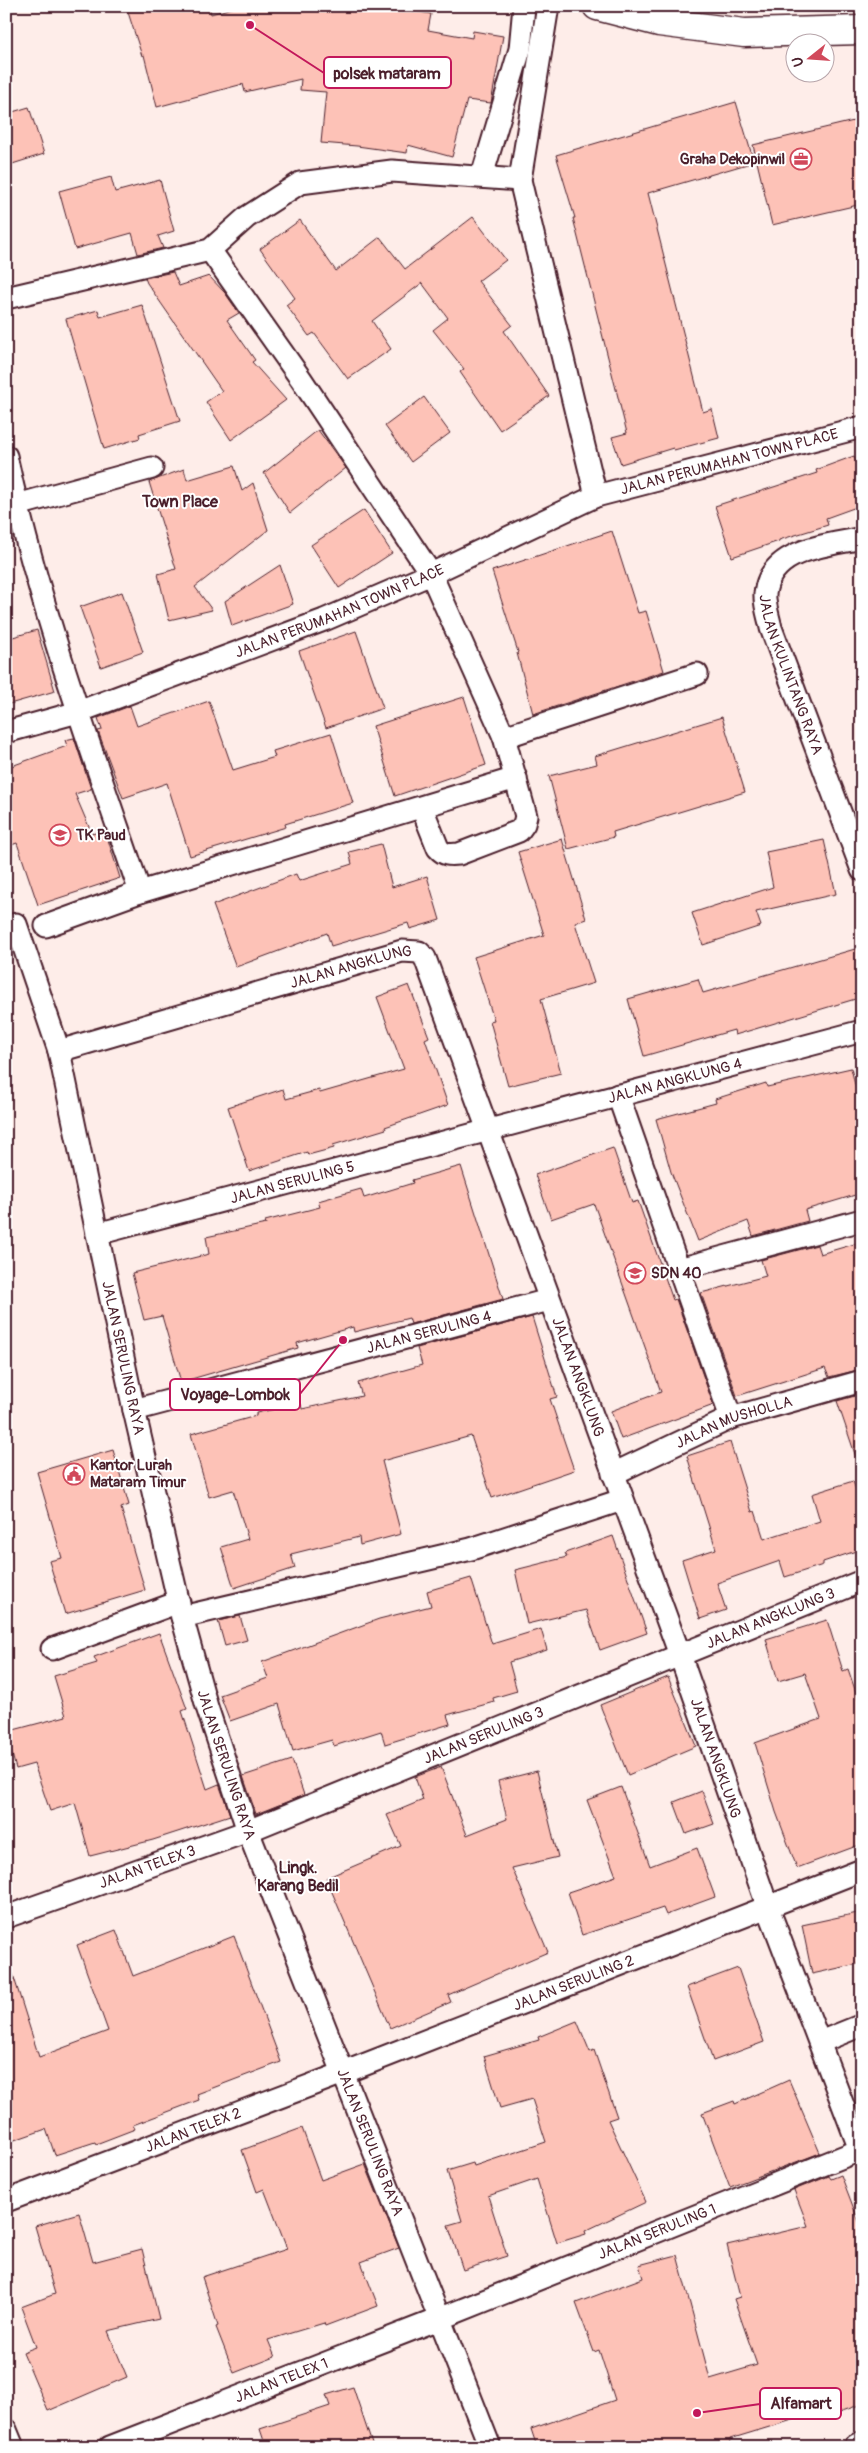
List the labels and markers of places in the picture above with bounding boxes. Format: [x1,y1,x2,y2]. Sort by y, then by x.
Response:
callout: polsek mataram [324,57,451,88]
office icon: Graha Dekopinwil [789,147,813,171]
place label: Graha Dekopinwil [680,150,785,169]
school or university icon: TK Paud [48,823,72,847]
place label: TK Paud [75,826,126,845]
school or university icon: SDN 40 [623,1261,647,1285]
place label: SDN 40 [651,1264,702,1283]
callout: Voyage-Lombok [170,1379,300,1410]
place label: Kantor Lurah Mataram Timur [90,1456,187,1492]
public building icon: Kantor Lurah Mataram Timur [62,1462,86,1486]
callout: Alfamart [760,2388,841,2419]

